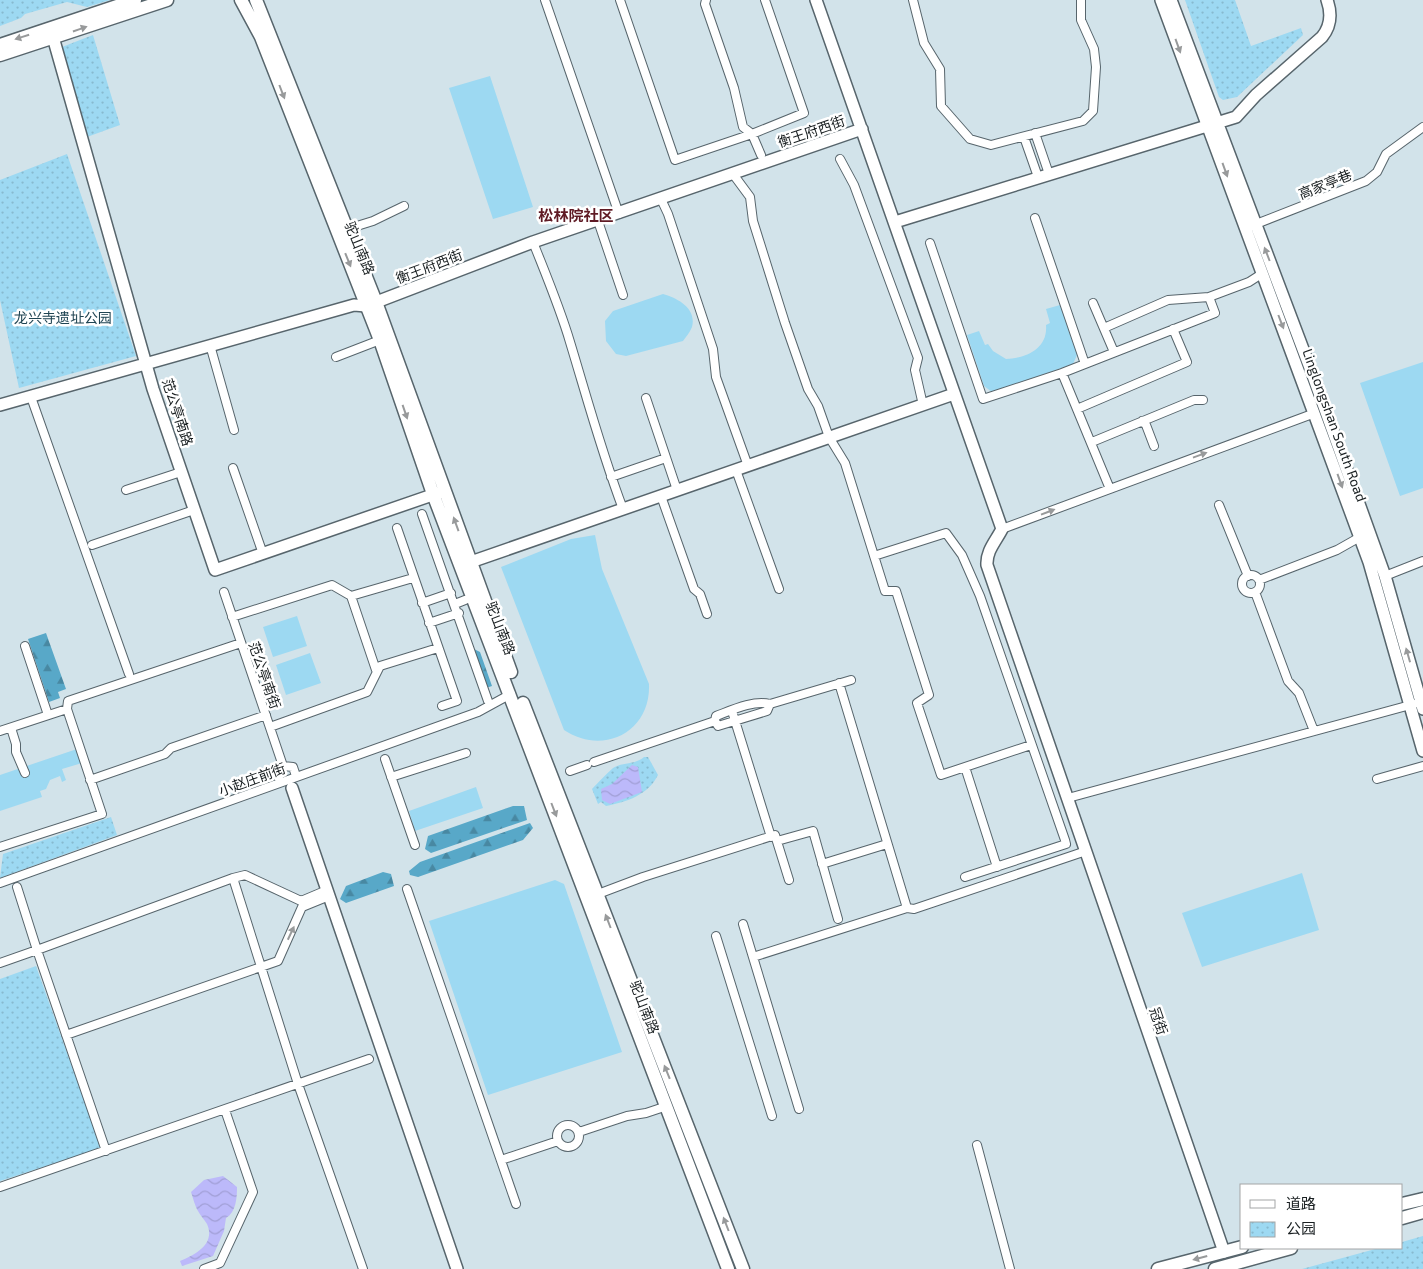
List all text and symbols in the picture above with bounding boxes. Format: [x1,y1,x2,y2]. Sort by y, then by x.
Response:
one-way arrow [72,25,87,33]
one-way arrow [15,34,30,42]
one-way arrow [1174,39,1182,54]
one-way arrow [278,85,286,100]
street label: 衡王府西街 [775,112,847,150]
one-way arrow [1221,163,1229,178]
street label: 高家亭巷 [1296,166,1354,202]
district label: 松林院社区 [538,206,614,224]
street label: 驼山南路 [342,219,378,277]
street label: 衡王府西街 [393,246,465,286]
one-way arrow [1263,246,1271,261]
one-way arrow [344,253,352,268]
park label: 龙兴寺遗址公园 [14,309,112,326]
one-way arrow [1277,315,1285,330]
street label: Linglongshan South Road [1299,346,1371,504]
street label: 范公亭南路 [159,376,197,448]
one-way arrow [401,405,409,420]
one-way arrow [1193,451,1208,459]
one-way arrow [1336,474,1344,489]
one-way arrow [1041,508,1056,516]
one-way arrow [452,516,459,531]
street label: 驼山南路 [483,599,519,657]
street label: 范公亭南街 [246,639,284,711]
one-way arrow [1403,647,1411,662]
street label: 小赵庄前街 [216,759,288,799]
one-way arrow [550,803,558,818]
one-way arrow [604,913,611,928]
one-way arrow [287,926,295,940]
street label: 驼山南路 [627,978,663,1036]
street label: 冠街 [1146,1005,1172,1037]
one-way arrow [663,1064,671,1079]
legend [1240,1184,1403,1249]
text: 道路 [1286,1194,1316,1212]
one-way arrow [722,1216,729,1231]
text: 公园 [1286,1219,1316,1237]
one-way arrow [1192,1254,1207,1262]

